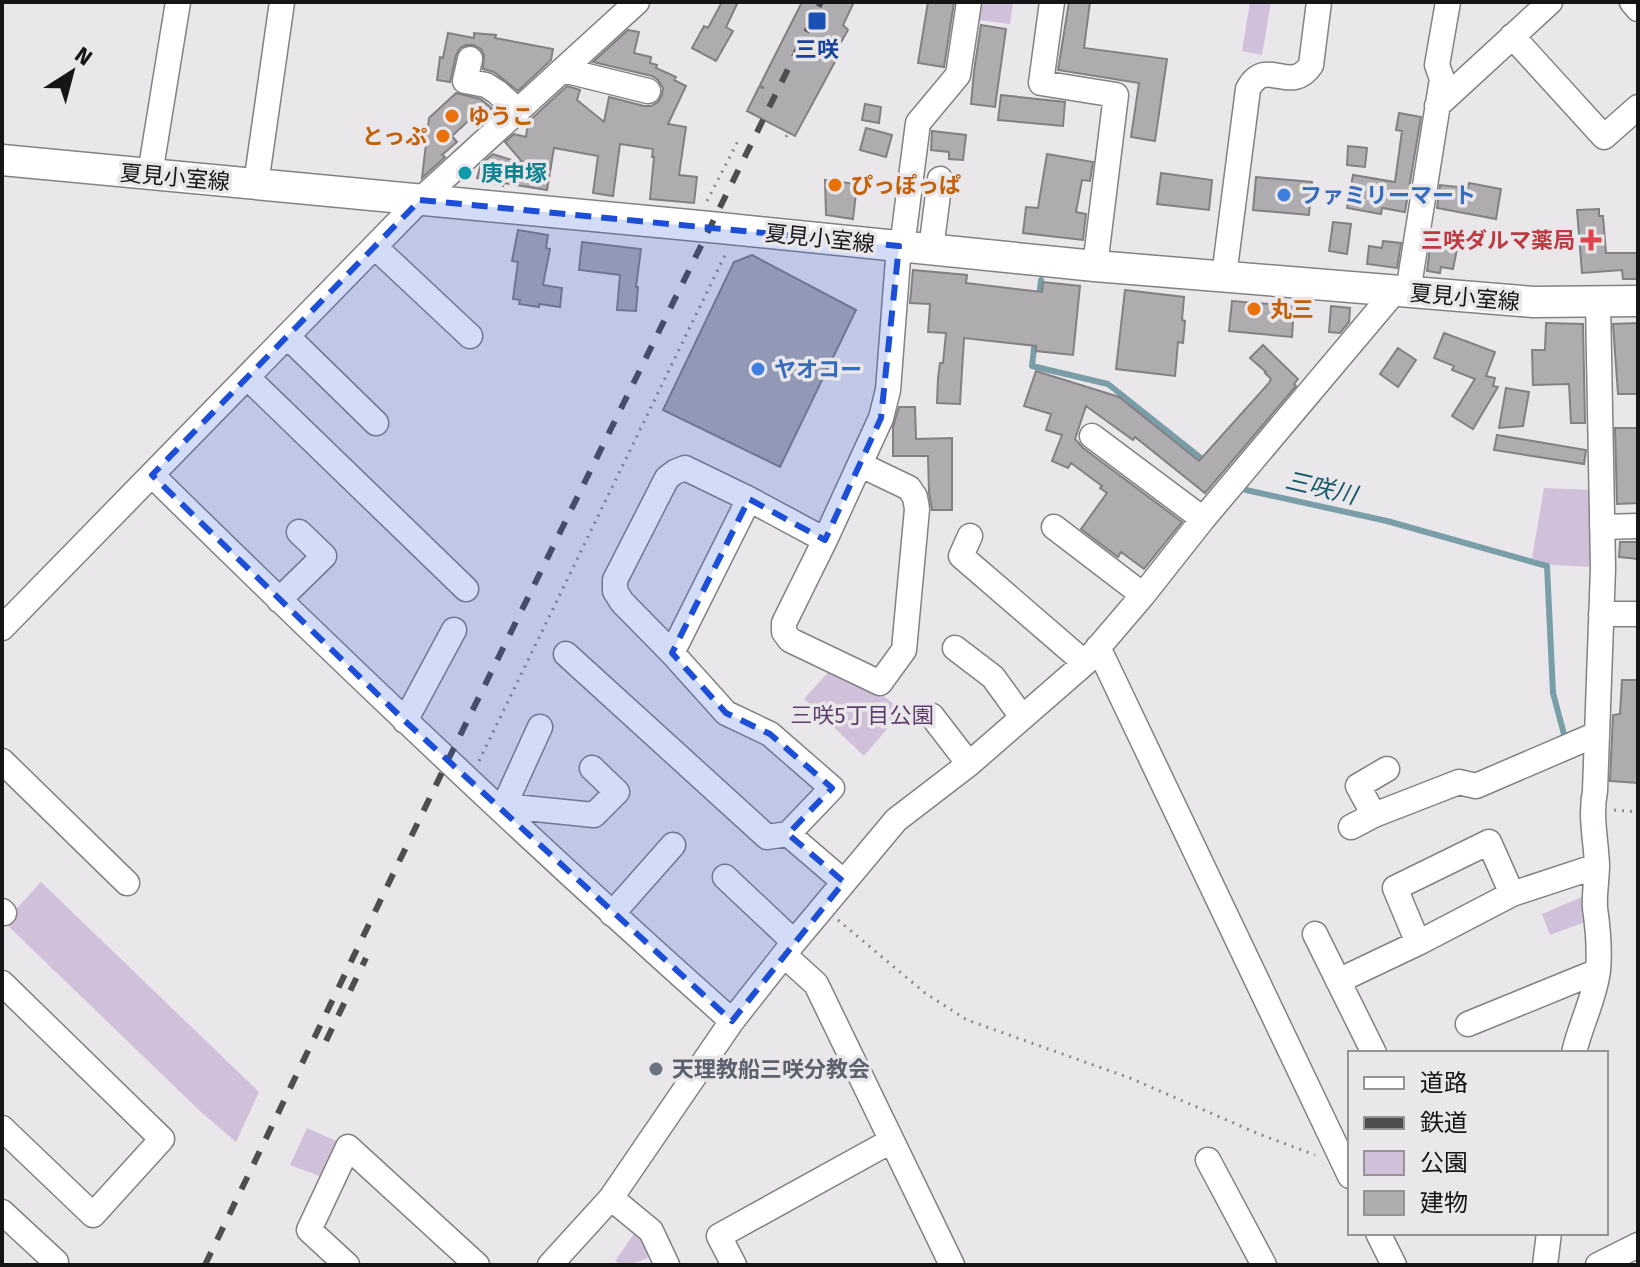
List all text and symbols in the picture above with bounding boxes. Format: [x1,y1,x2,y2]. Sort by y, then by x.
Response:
marker: 三咲 [806,10,828,32]
north arrow [32,32,112,112]
place label: 三咲 [795,36,839,63]
text: N [70,41,97,71]
place label: ゆうこ [468,103,534,130]
marker: ゆうこ [443,107,461,125]
place label: とっぷ [362,123,427,150]
marker: とっぷ [434,127,452,145]
street label: 夏見小室線 [119,159,231,196]
place label: 庚申塚 [481,160,547,187]
marker: 庚申塚 [456,164,474,182]
place label: ぴっぽっぱ [851,172,961,199]
marker: ぴっぽっぱ [826,176,844,194]
place label: ファミリーマート [1300,182,1476,209]
marker: ファミリーマート [1275,186,1293,204]
street label: 夏見小室線 [764,219,876,258]
place label: 三咲ダルマ薬局 [1421,227,1575,254]
marker: 三咲ダルマ薬局 [1582,231,1600,249]
street label: 夏見小室線 [1409,279,1521,316]
place label: 丸三 [1270,296,1314,323]
marker: 丸三 [1245,300,1263,318]
place label: ヤオコー [774,356,862,383]
marker: ヤオコー [749,360,767,378]
water label: 三咲川 [1283,466,1362,510]
park label: 三咲5丁目公園 [790,702,934,729]
legend [1348,1051,1608,1235]
place label: 天理教船三咲分教会 [672,1056,870,1083]
marker: 天理教船三咲分教会 [647,1060,665,1078]
text: 道路 [1420,1069,1468,1097]
text: 鉄道 [1420,1109,1468,1137]
text: 公園 [1420,1149,1468,1177]
text: 建物 [1420,1189,1468,1217]

